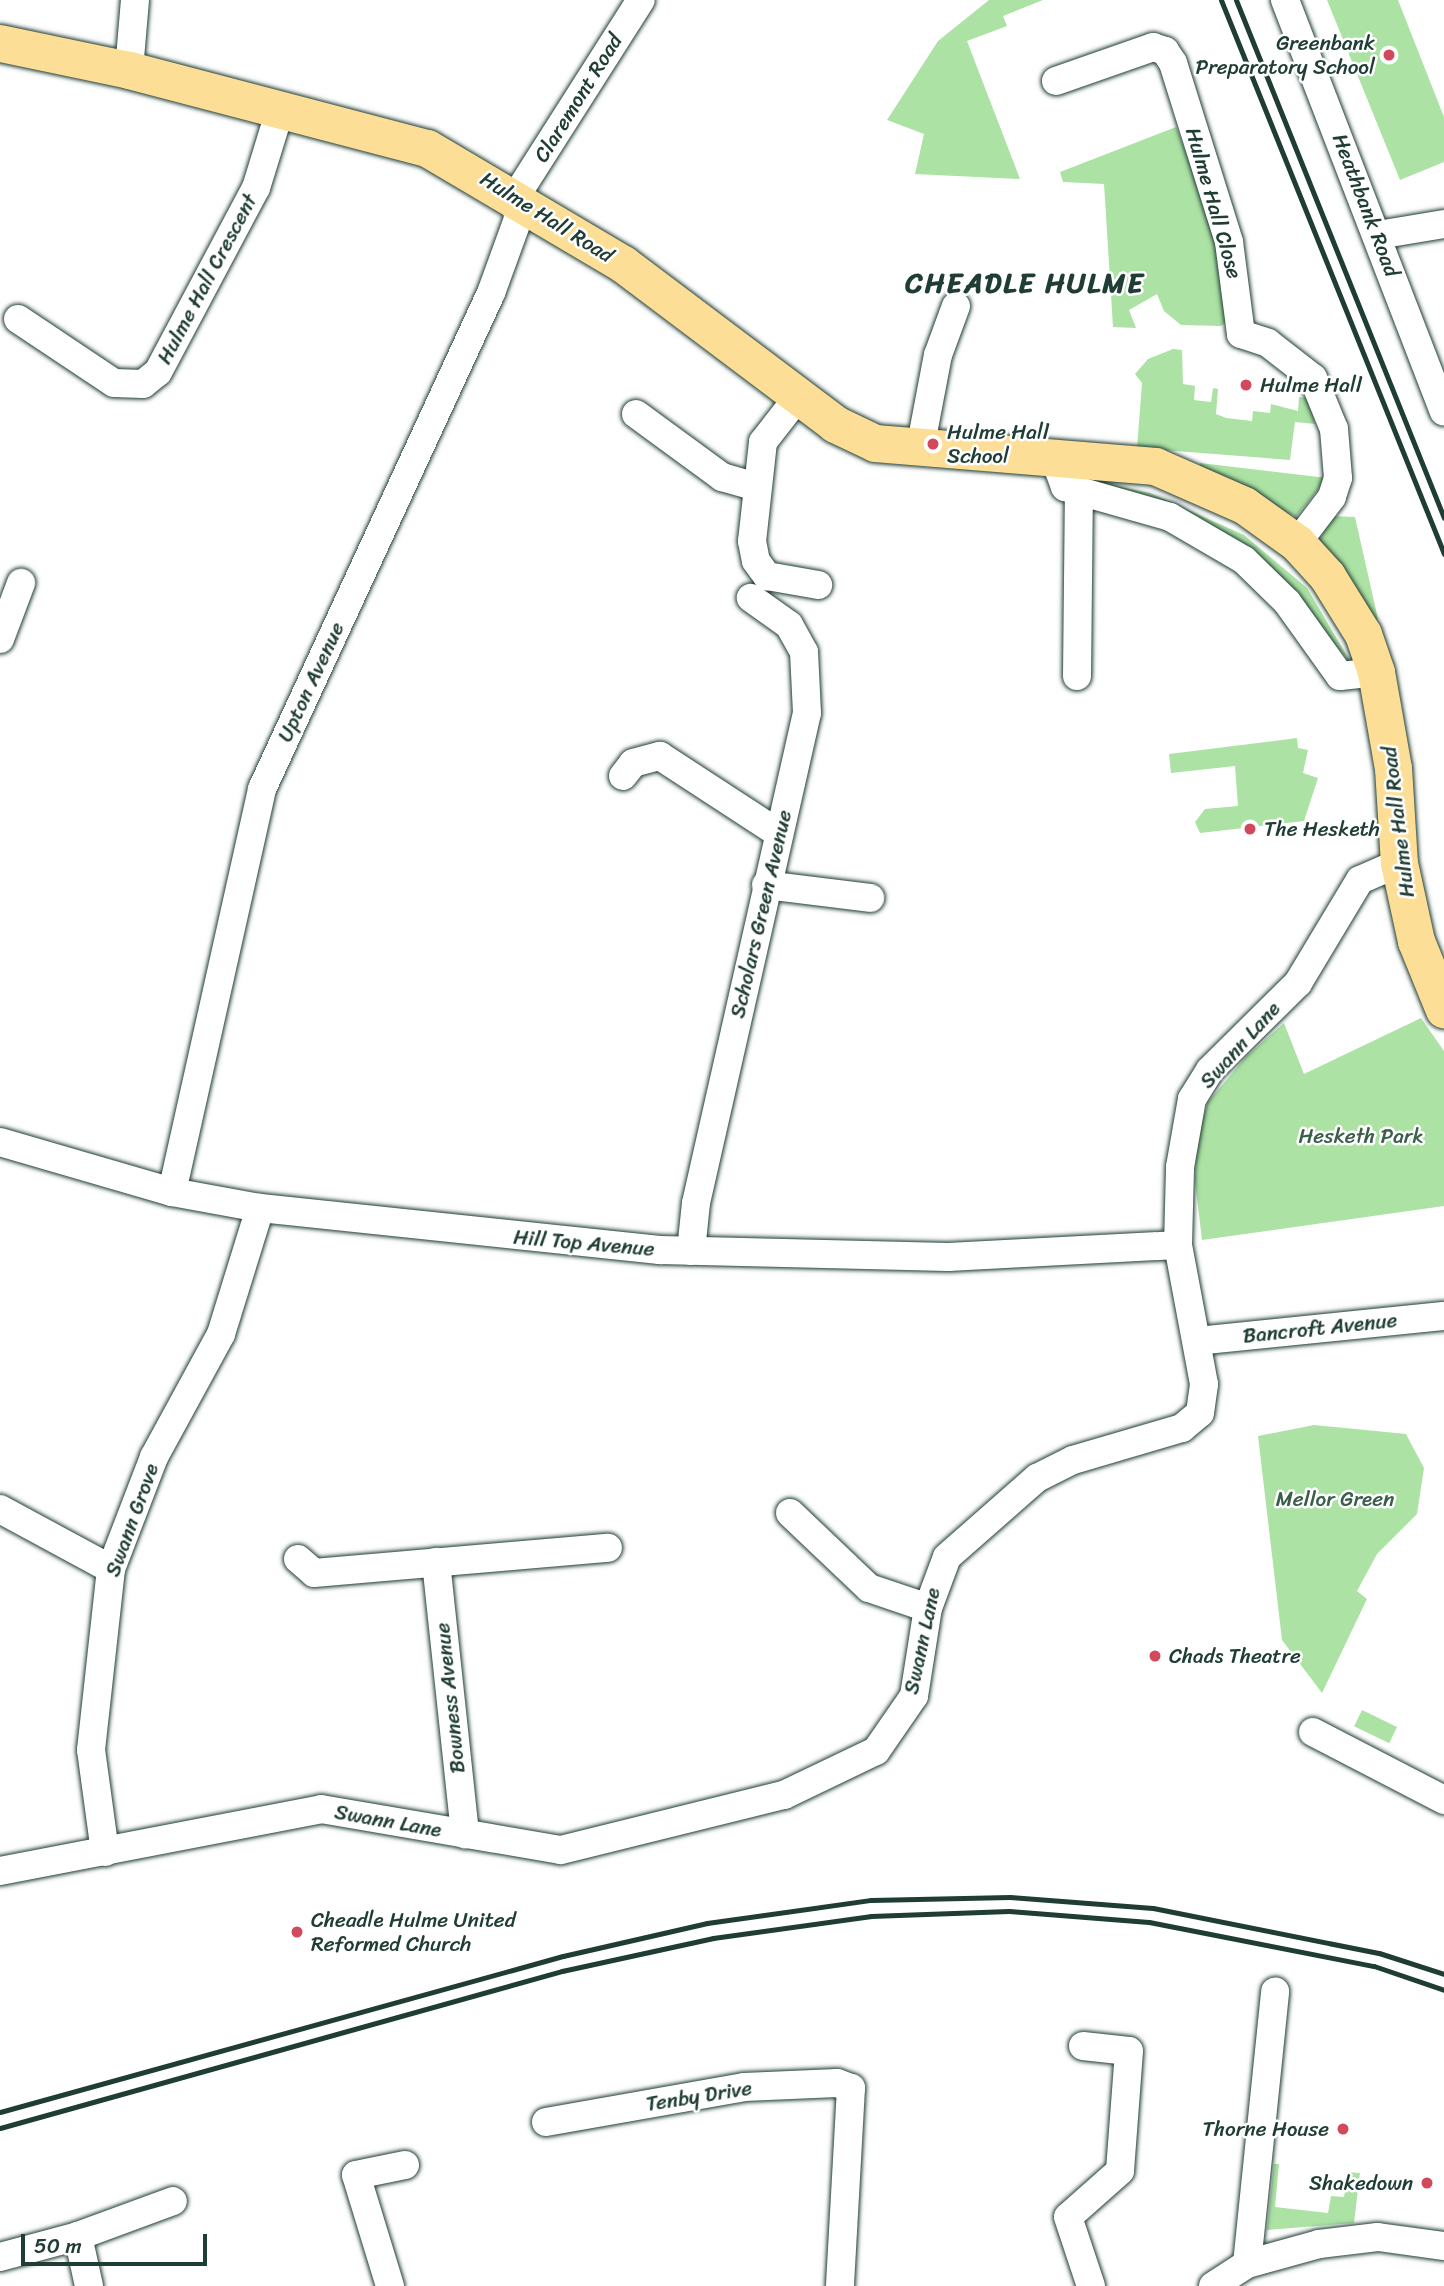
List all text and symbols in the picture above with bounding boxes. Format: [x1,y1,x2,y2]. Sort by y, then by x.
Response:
street label: Claremont Road [528,29,628,167]
place label: Greenbank Preparatory School [1195,30,1375,80]
marker: Greenbank Preparatory School [1381,47,1397,63]
street label: Hulme Hall Close [1180,124,1248,282]
street label: Heathbank Road [1327,130,1405,280]
street label: Hulme Hall Road [476,166,618,268]
street label: Hulme Hall Crescent [151,189,263,369]
district label: CHEADLE HULME [907,266,1143,300]
place label: Hulme Hall [1260,372,1362,398]
marker: Hulme Hall [1238,377,1254,393]
place label: Hulme Hall School [947,419,1049,469]
marker: Hulme Hall School [925,436,941,452]
street label: Upton Avenue [272,618,350,746]
street label: Hulme Hall Road [1376,745,1420,899]
street label: Scholars Green Avenue [725,808,797,1020]
place label: The Hesketh [1264,816,1380,842]
marker: The Hesketh [1242,821,1258,837]
street label: Swann Lane [1194,996,1286,1094]
park label: Hesketh Park [1298,1123,1424,1149]
street label: Hill Top Avenue [512,1224,656,1262]
street label: Bancroft Avenue [1242,1307,1398,1349]
street label: Swann Grove [100,1460,164,1580]
park label: Mellor Green [1275,1486,1395,1512]
street label: Swann Lane [898,1585,946,1697]
street label: Bowness Avenue [430,1621,470,1775]
place label: Chads Theatre [1169,1643,1301,1669]
marker: Chads Theatre [1147,1648,1163,1664]
street label: Swann Lane [332,1799,444,1843]
place label: Cheadle Hulme United Reformed Church [311,1907,516,1957]
marker: Cheadle Hulme United Reformed Church [289,1924,305,1940]
street label: Tenby Drive [644,2075,754,2117]
place label: Thorne House [1203,2116,1329,2142]
marker: Thorne House [1335,2121,1351,2137]
place label: Shakedown [1309,2170,1413,2196]
marker: Shakedown [1419,2175,1435,2191]
scale bar [24,2220,210,2264]
text: 50 m [34,2227,82,2265]

